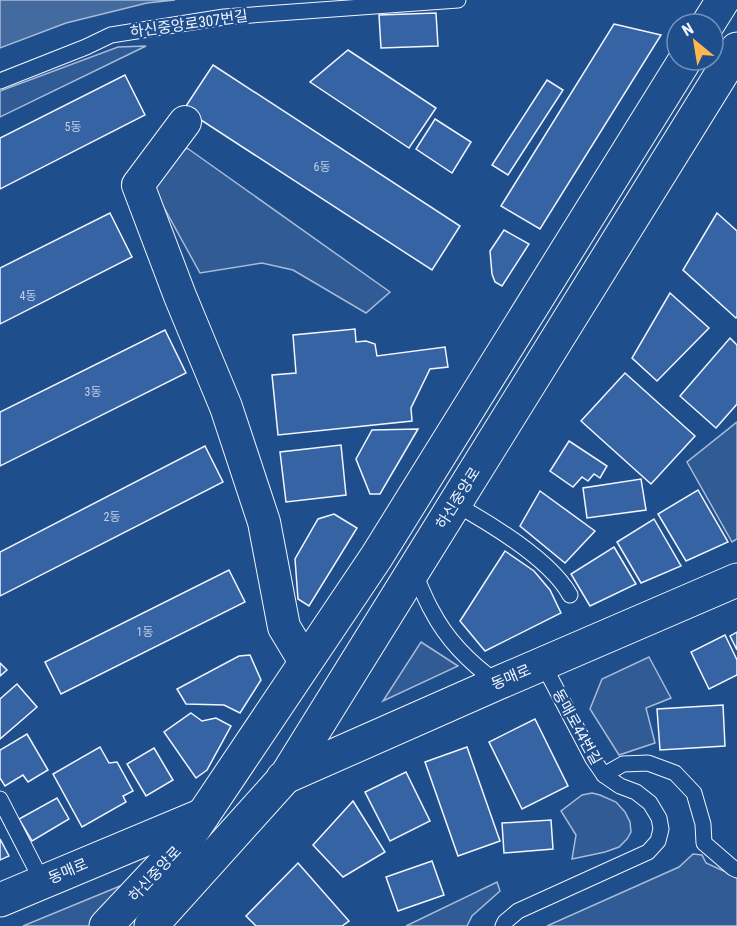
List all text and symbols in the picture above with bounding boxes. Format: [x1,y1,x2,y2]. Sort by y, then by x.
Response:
street label: 하신중앙로307번길 [129,7,249,41]
north arrow [665,12,725,72]
text: N [679,19,697,40]
house number: 5동 [65,120,81,134]
house number: 6동 [314,160,330,174]
house number: 4동 [20,289,36,303]
house number: 3동 [85,385,101,399]
street label: 하신중앙로 [432,464,484,532]
house number: 2동 [104,510,120,524]
house number: 1동 [137,625,153,639]
street label: 동매로 [488,661,534,693]
street label: 동매로44번길 [549,686,605,768]
street label: 하신중앙로 [125,843,185,905]
street label: 동매로 [45,855,91,887]

